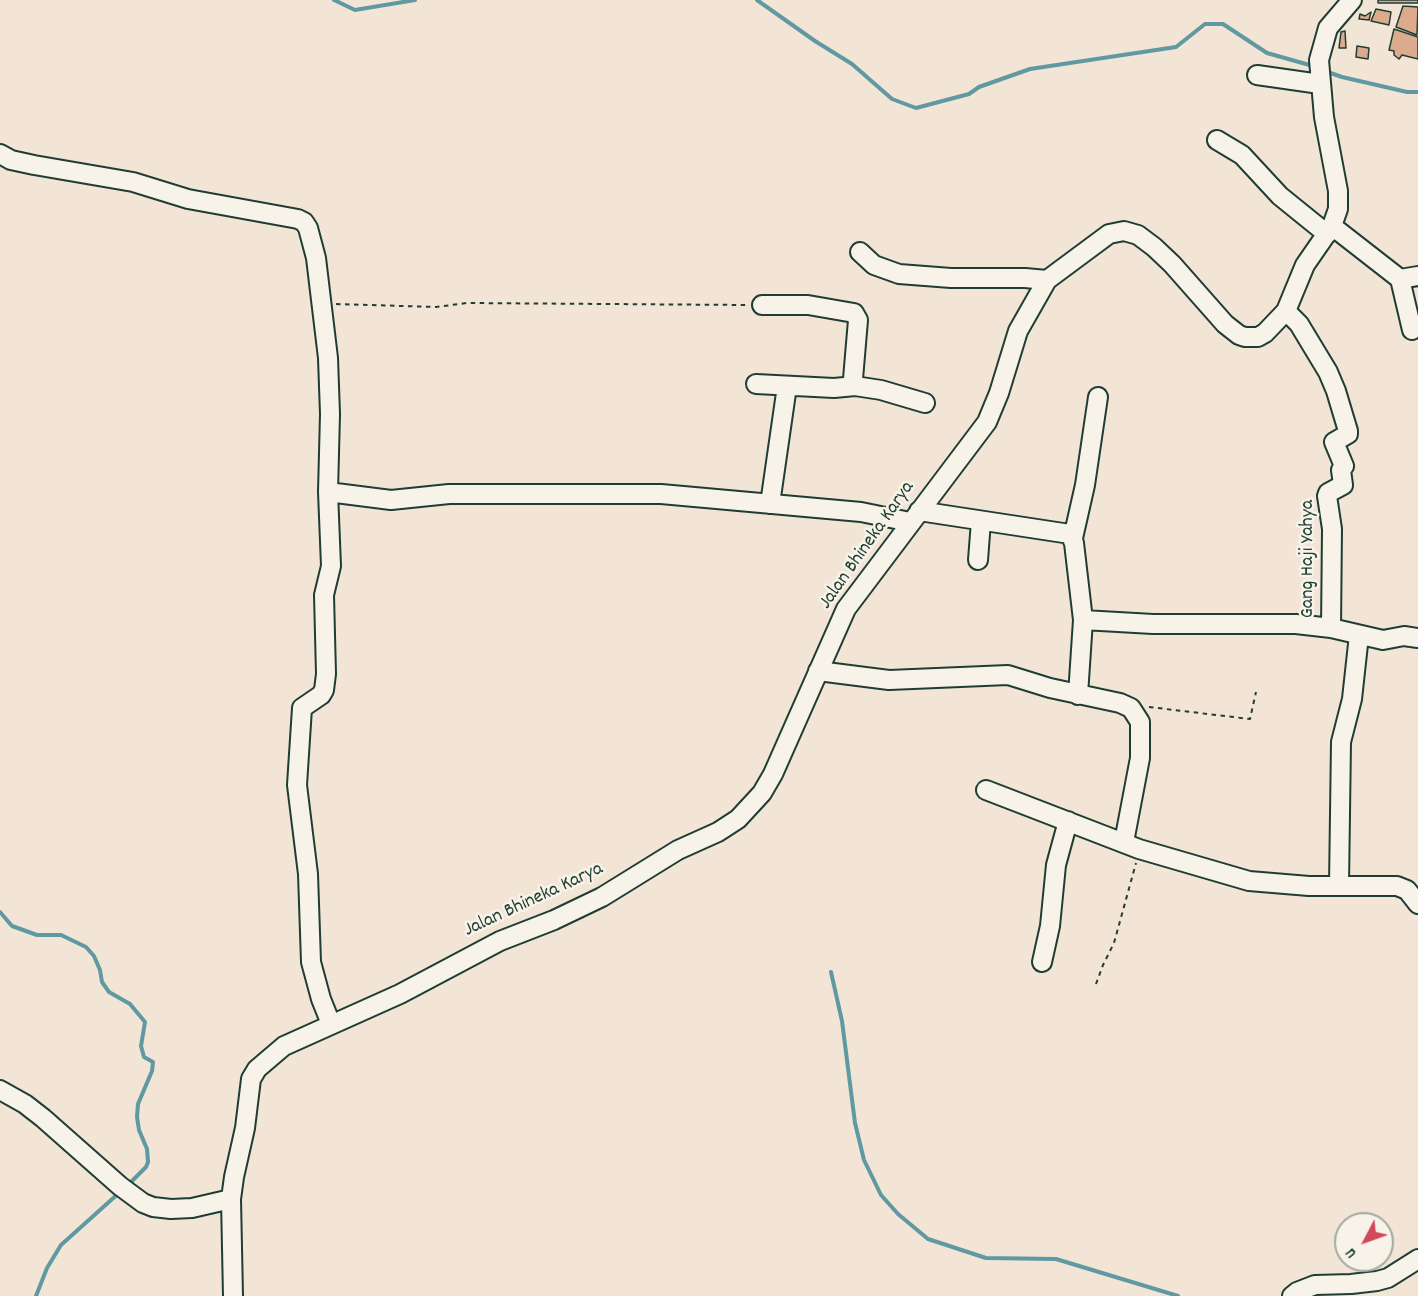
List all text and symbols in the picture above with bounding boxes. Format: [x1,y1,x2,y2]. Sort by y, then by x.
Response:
street label: Jalan Bhineka Karya [815,477,921,615]
street label: Gang Haji Yahya [1297,500,1321,618]
street label: Jalan Bhineka Karya [461,858,607,944]
north arrow [1334,1212,1394,1272]
text: U [1340,1242,1363,1263]

